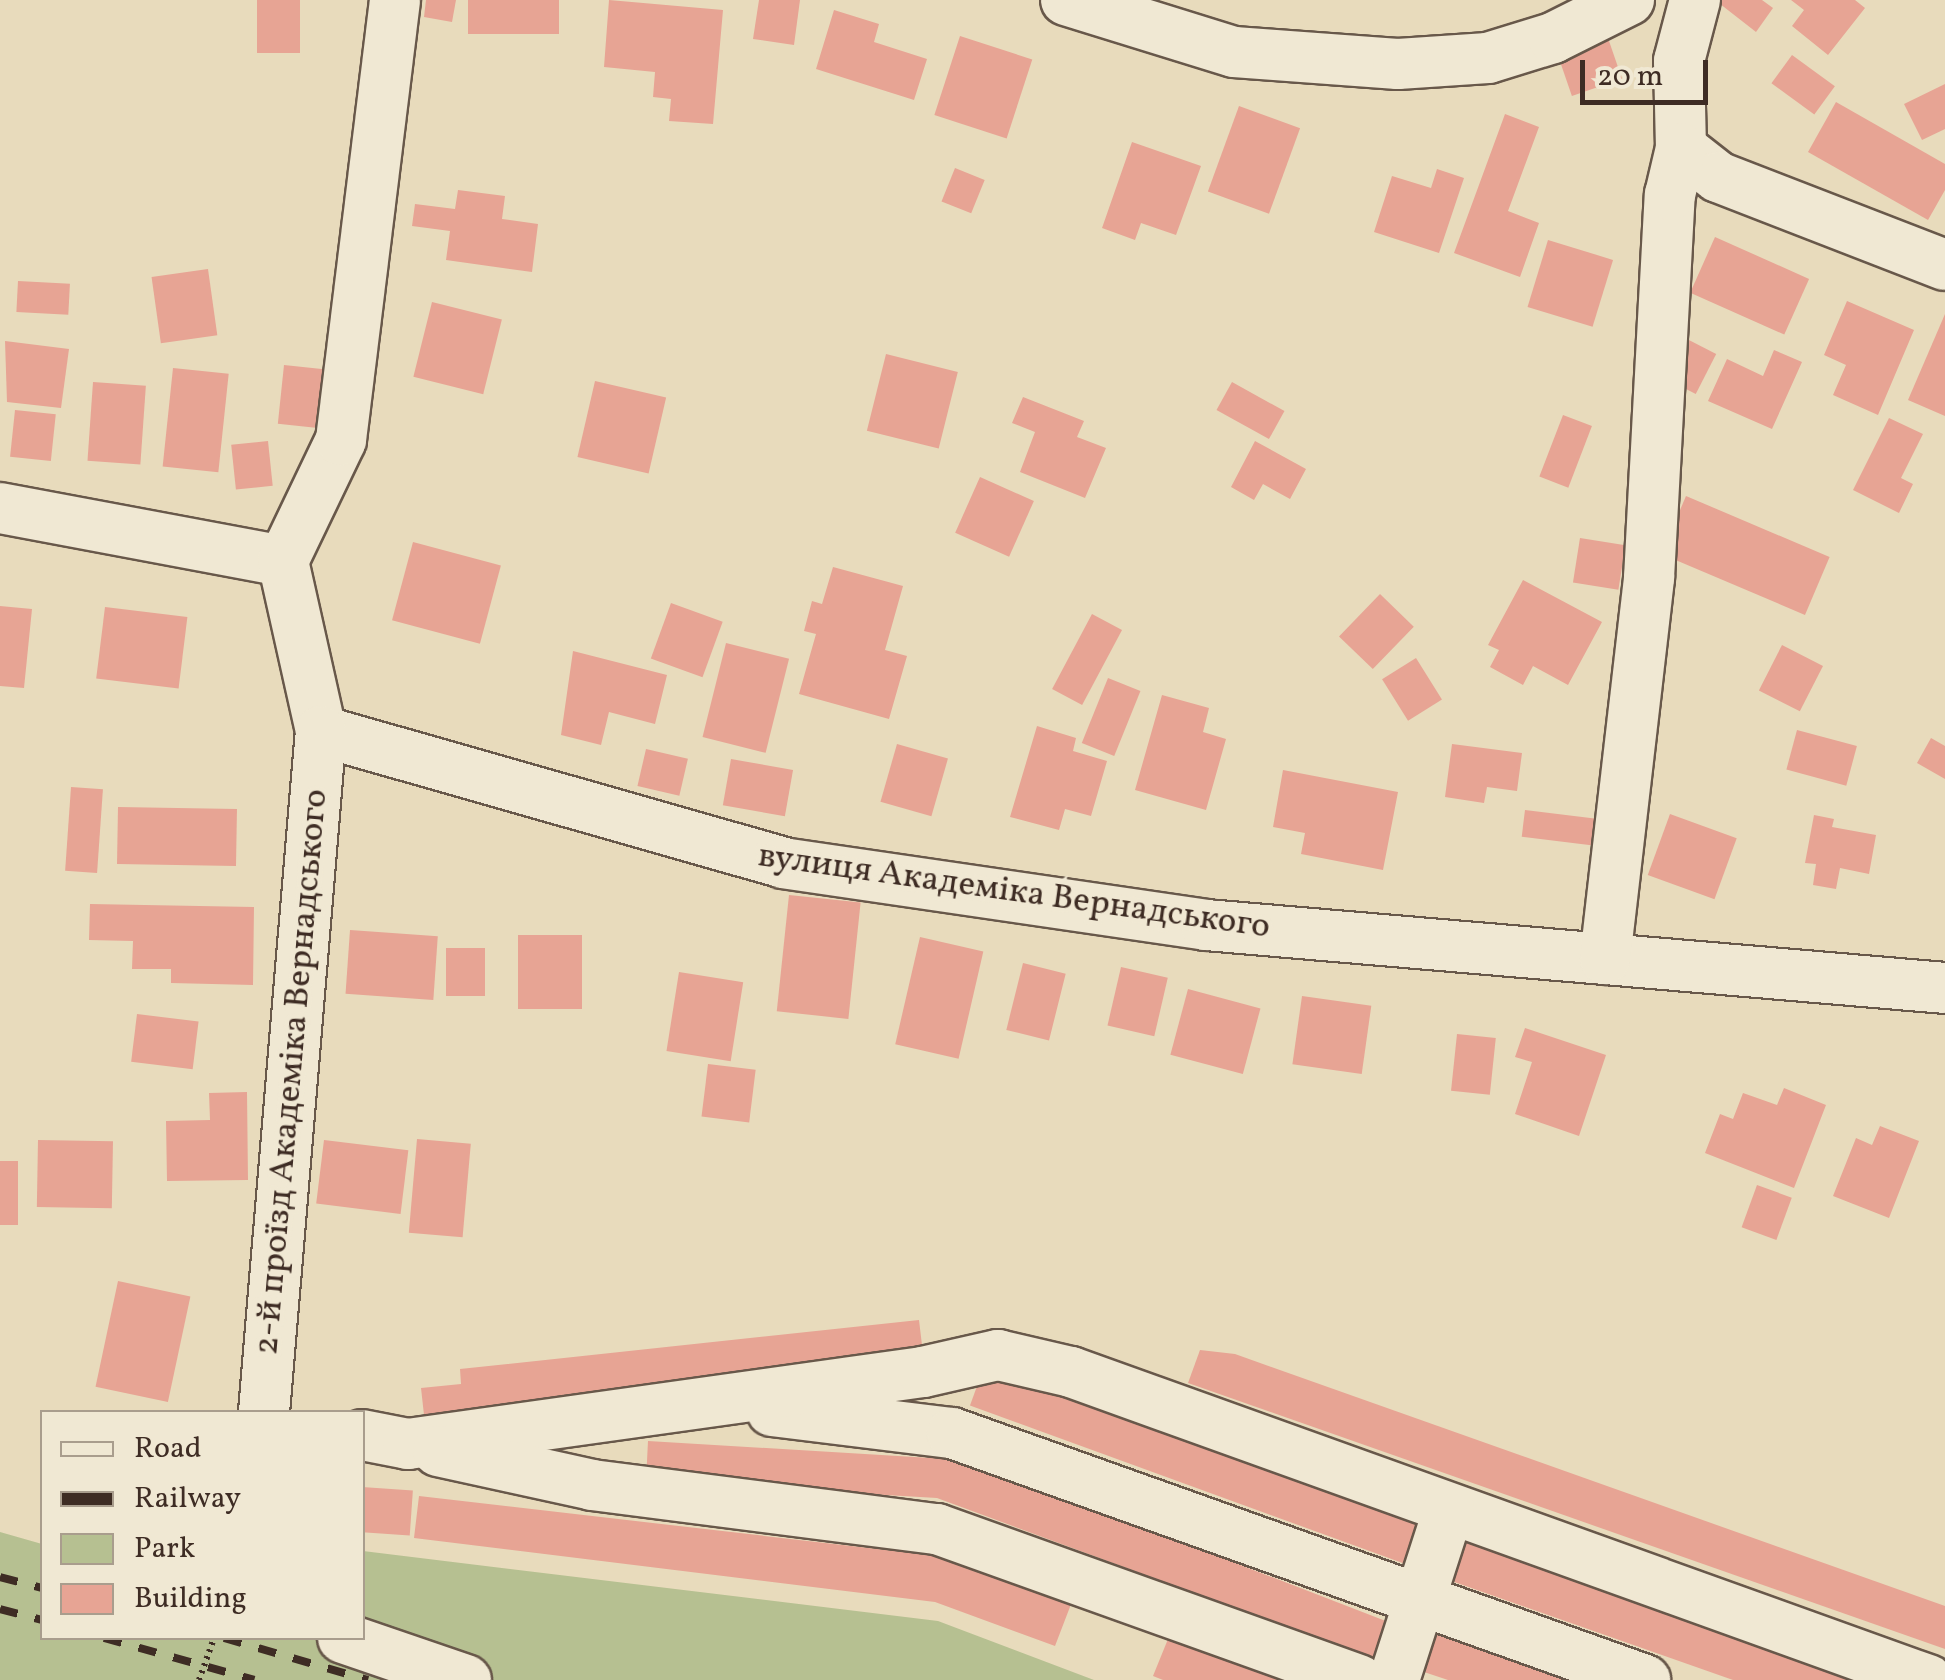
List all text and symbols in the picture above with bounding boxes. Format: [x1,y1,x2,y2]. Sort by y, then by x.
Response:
scale bar [1585,40,1712,102]
text: 20 m [1597,56,1663,98]
street label: 2-й проїзд Академіка Вернадського [246,787,338,1357]
street label: вулиця Академіка Вернадського [755,835,1273,949]
legend [40,1410,365,1640]
text: Road [134,1428,202,1470]
text: Railway [134,1478,241,1520]
text: Park [134,1528,195,1570]
text: Building [134,1578,247,1620]

